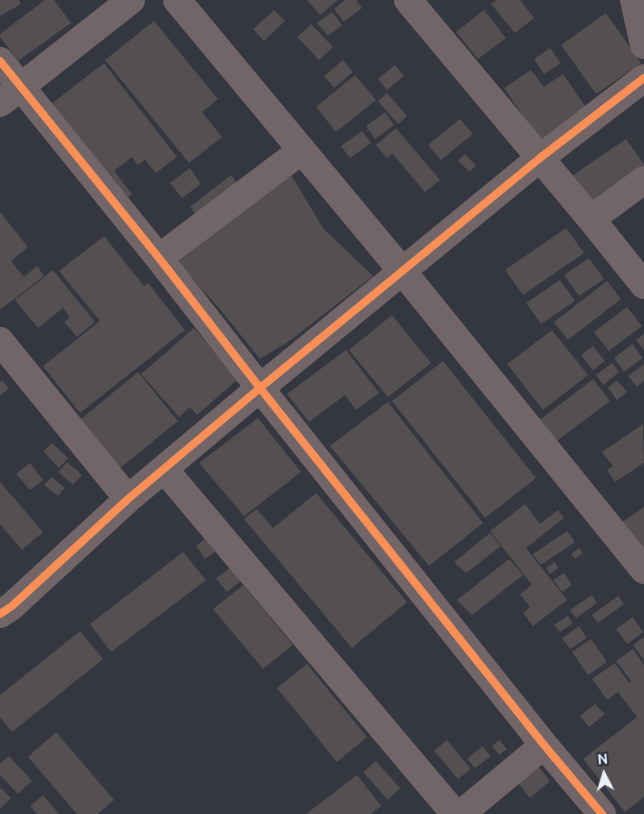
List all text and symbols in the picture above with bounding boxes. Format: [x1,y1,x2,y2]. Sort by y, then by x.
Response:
north arrow [579,749,629,799]
text: N [597,751,609,767]

